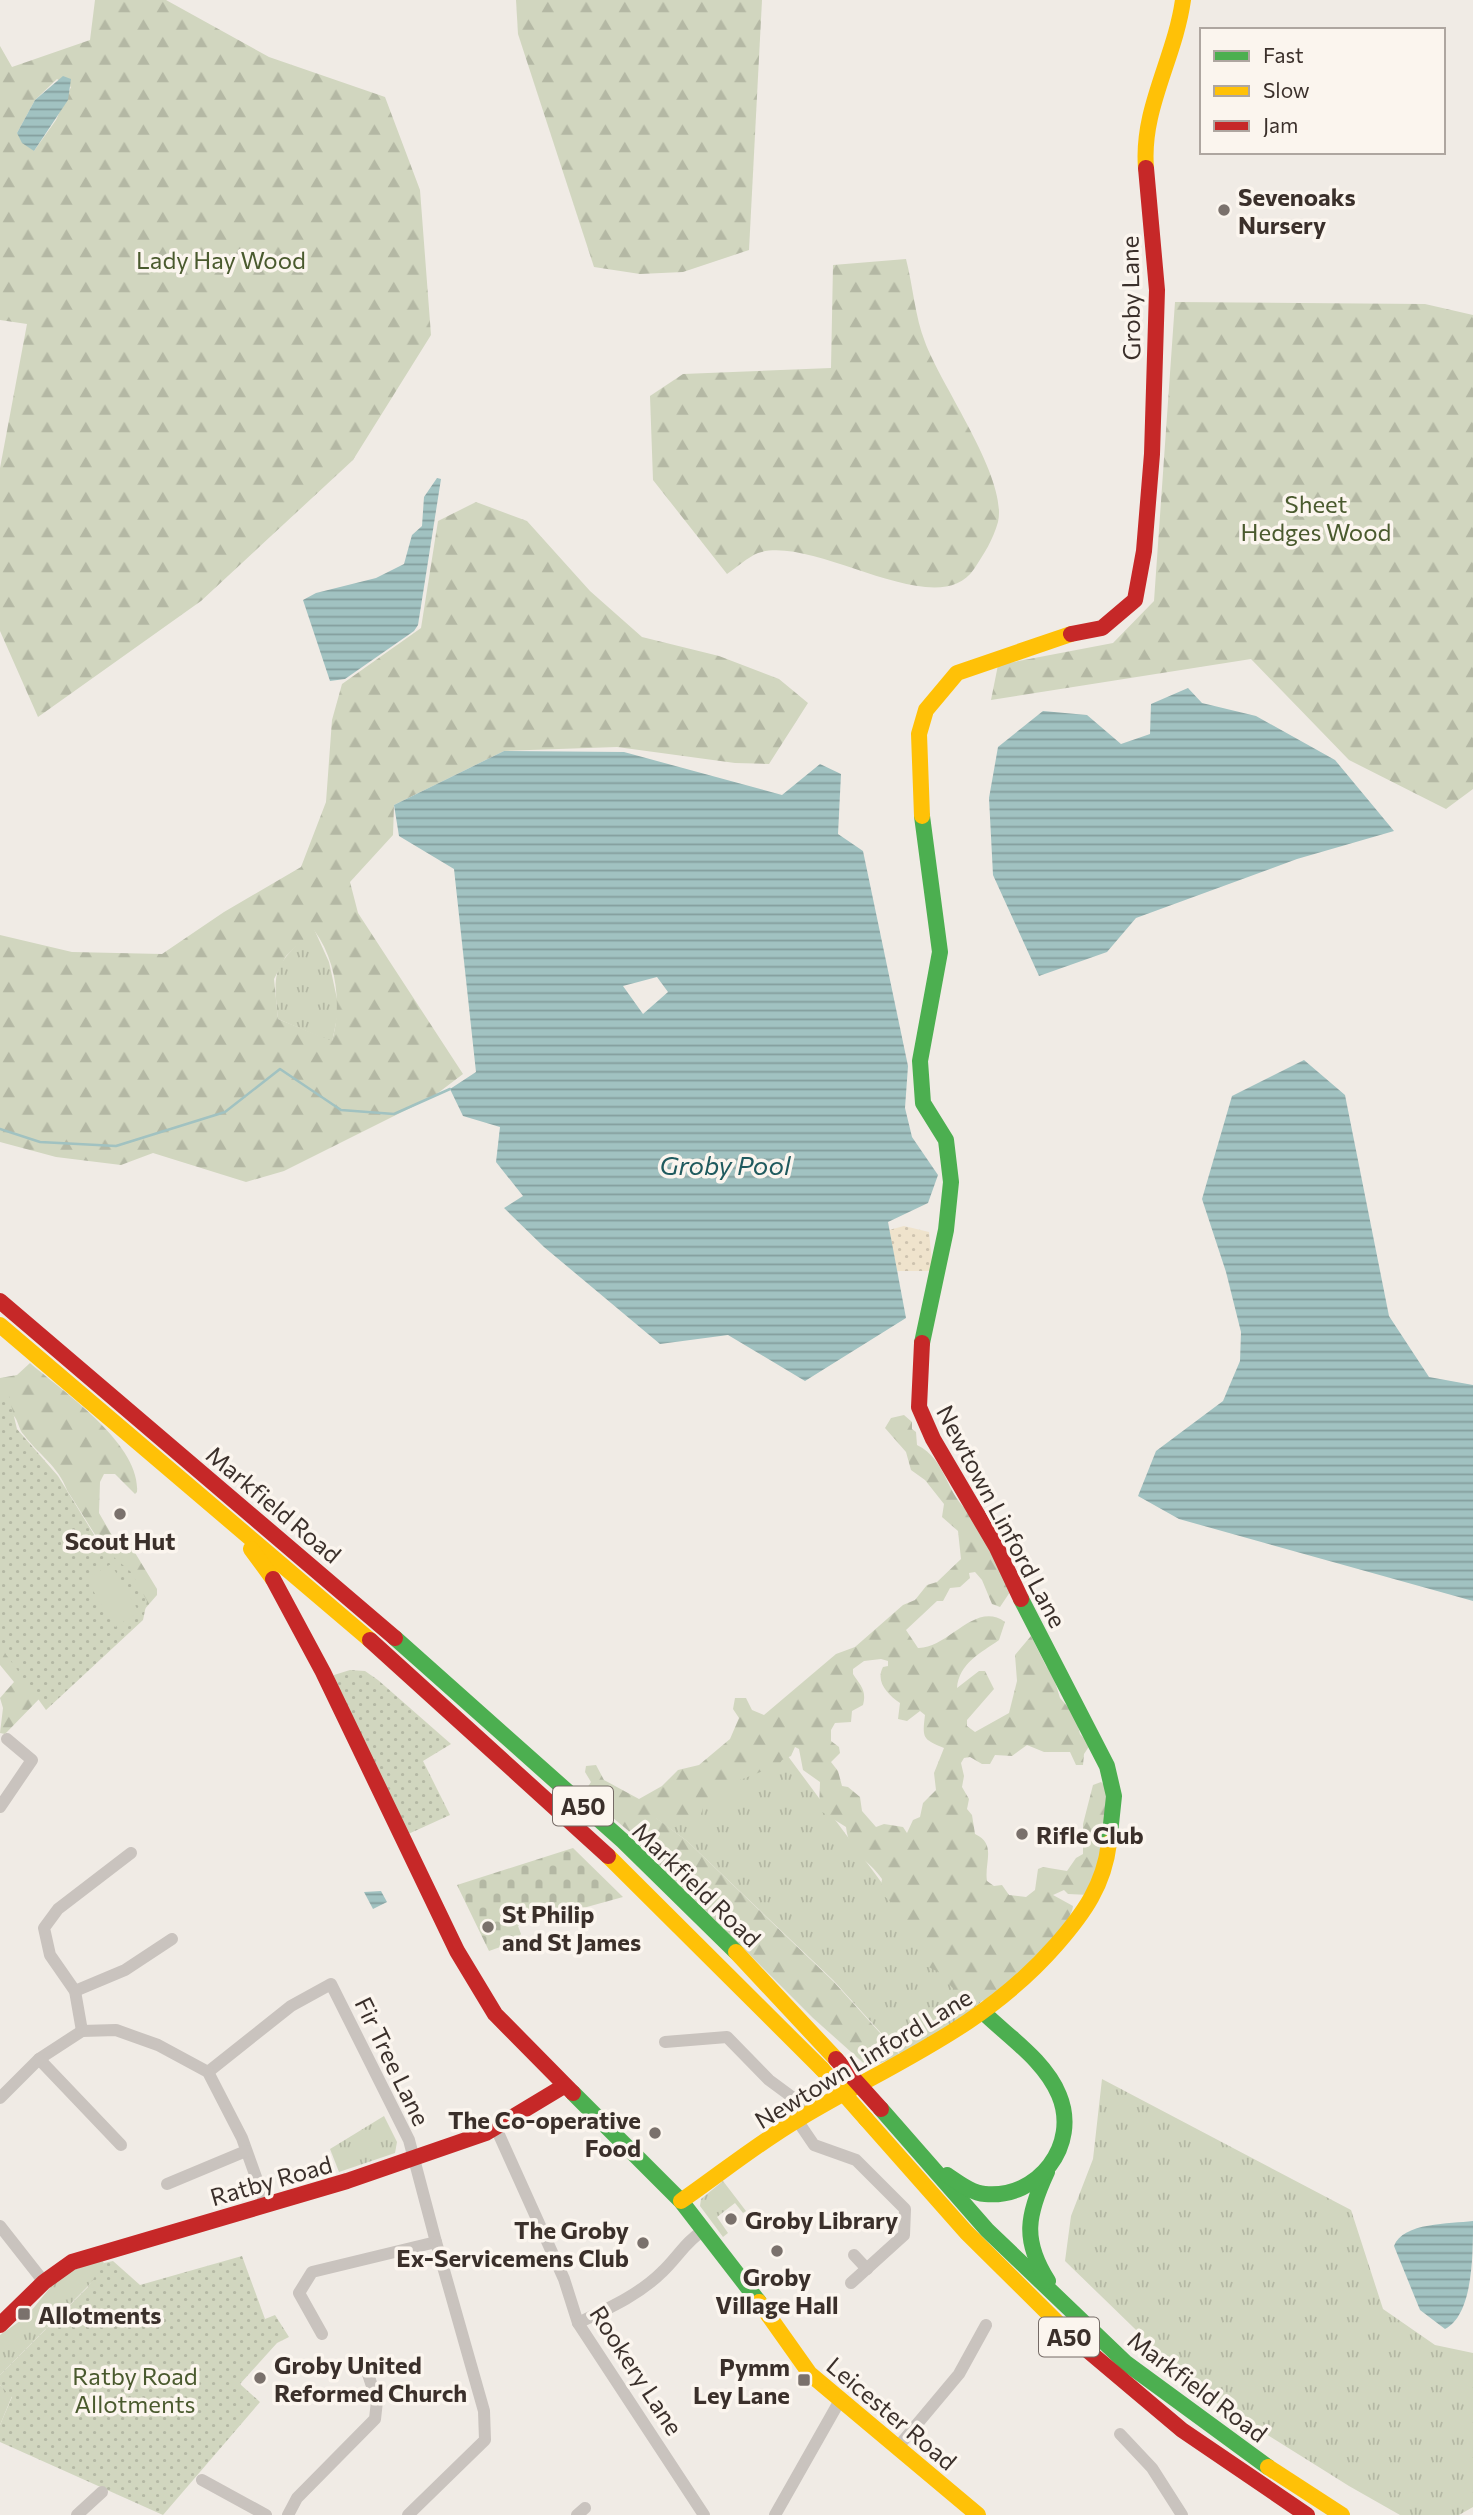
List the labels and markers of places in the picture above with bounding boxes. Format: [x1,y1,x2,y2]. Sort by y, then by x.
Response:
place label: Sevenoaks Nursery [1238,182,1356,239]
marker: Sevenoaks Nursery [1216,202,1232,218]
marker: Scout Hut [112,1506,128,1522]
place label: Scout Hut [65,1526,175,1555]
place label: Rifle Club [1036,1820,1144,1849]
marker: Rifle Club [1014,1826,1030,1842]
place label: St Philip and St James [502,1899,641,1956]
marker: St Philip and St James [480,1919,496,1935]
place label: The Co-operative Food [448,2105,641,2162]
marker: The Co-operative Food [647,2125,663,2141]
place label: Groby Library [745,2205,898,2234]
marker: Groby Library [723,2211,739,2227]
place label: The Groby Ex-Servicemens Club [396,2215,629,2272]
marker: The Groby Ex-Servicemens Club [635,2235,651,2251]
marker: Groby Village Hall [769,2243,785,2259]
place label: Groby Village Hall [715,2262,839,2319]
place label: Allotments [38,2300,162,2329]
marker: Allotments [16,2306,32,2322]
place label: Groby United Reformed Church [274,2350,467,2407]
place label: Pymm Ley Lane [693,2352,790,2409]
marker: Groby United Reformed Church [252,2370,268,2386]
marker: Pymm Ley Lane [796,2372,812,2388]

